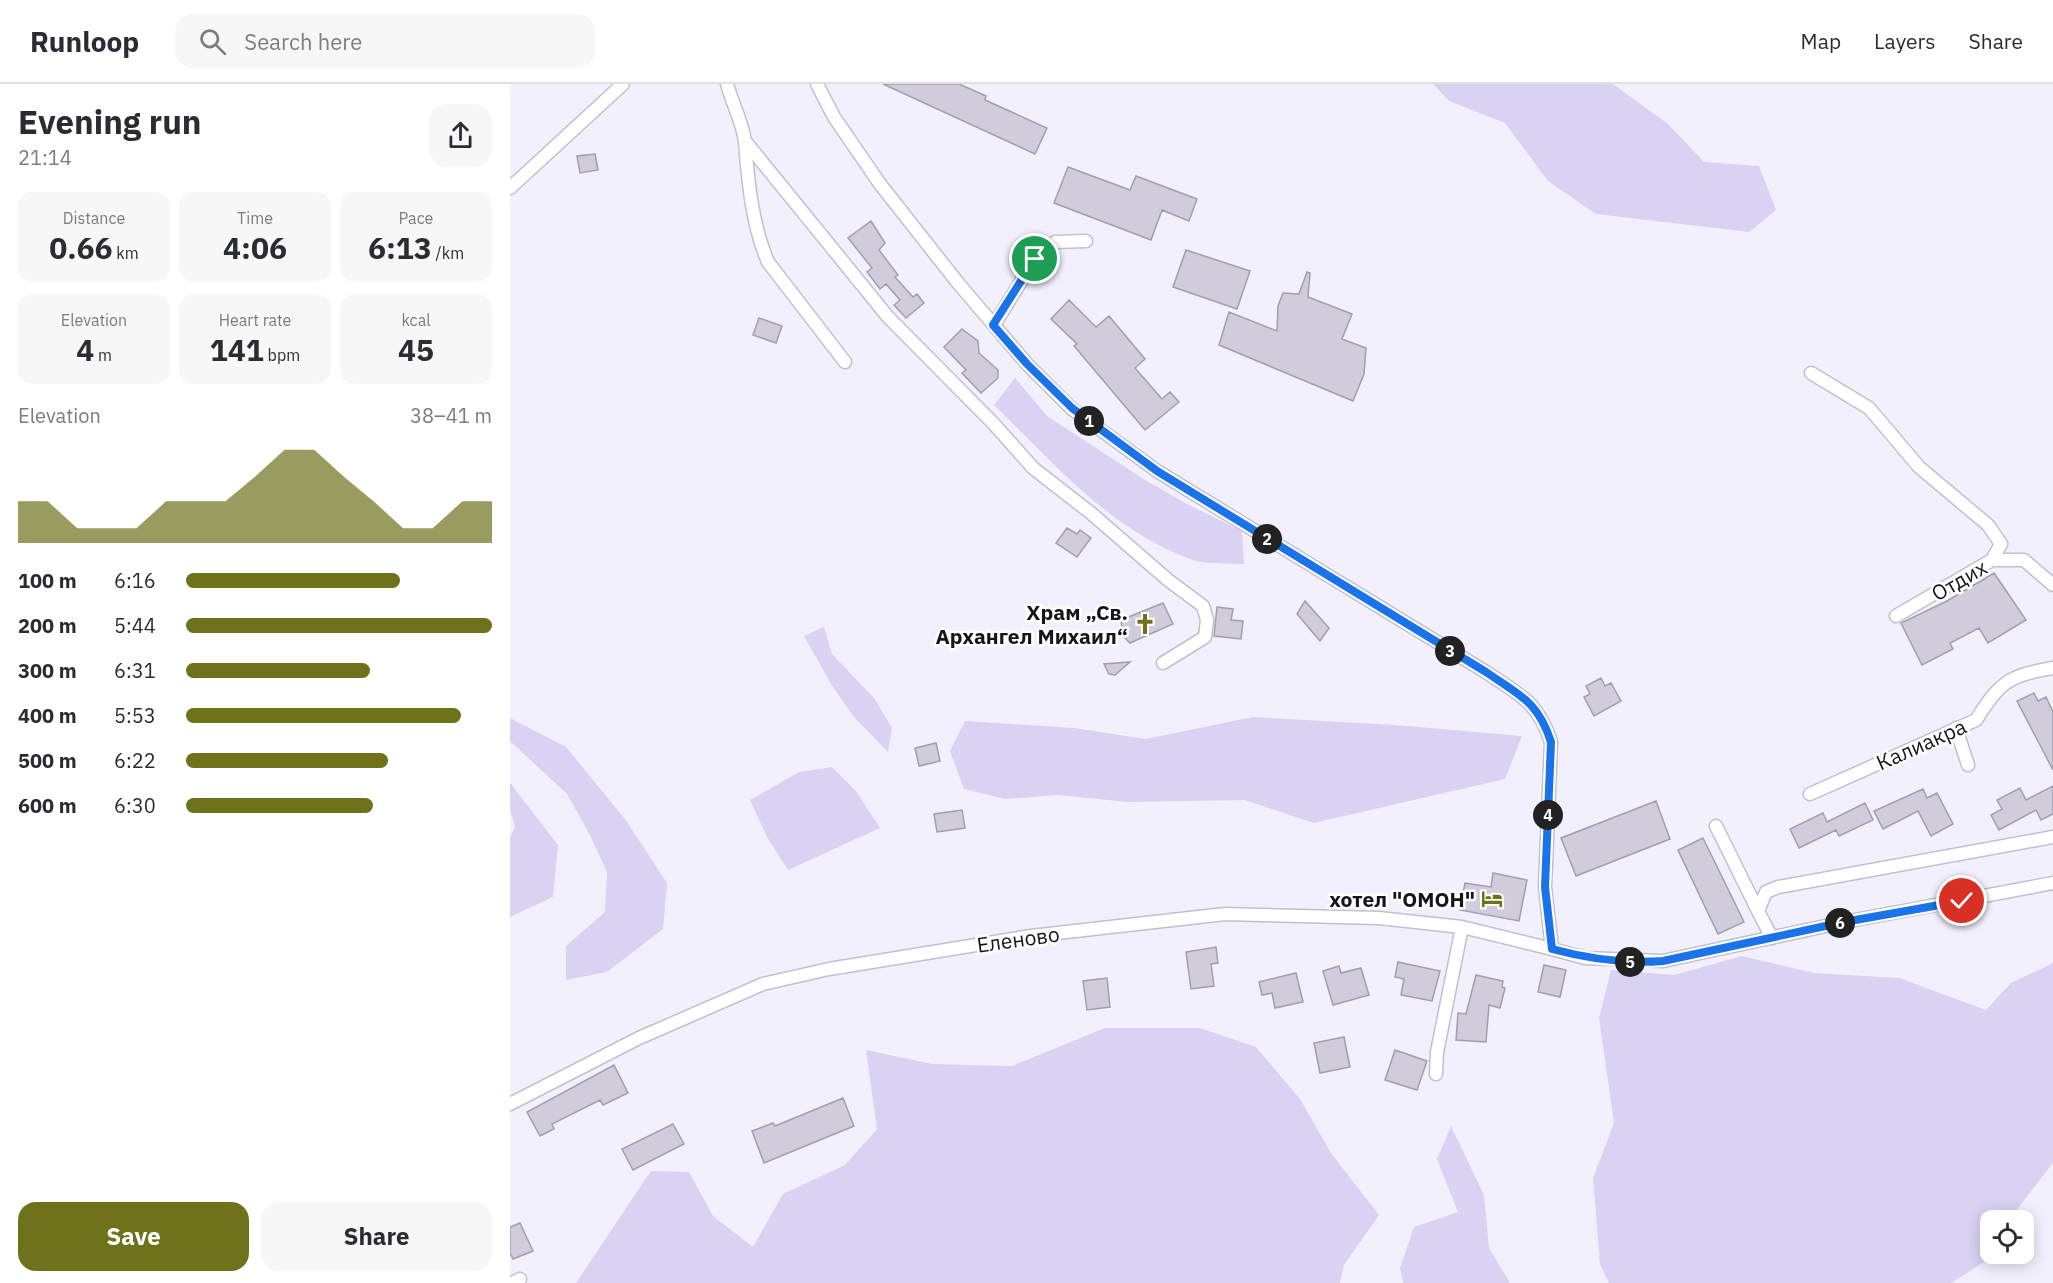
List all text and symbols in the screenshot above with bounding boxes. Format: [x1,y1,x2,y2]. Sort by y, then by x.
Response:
search box [175,14,595,68]
text: Runloop [30,23,139,60]
icon: search [196,25,229,58]
text: Search here [244,27,362,56]
text: Map [1801,27,1841,55]
text: Layers [1874,27,1936,55]
text: Share [1969,27,2023,55]
text: Evening run [18,100,202,143]
button: share [429,104,492,167]
text: 21:14 [18,144,72,171]
text: Distance [63,208,125,228]
text: Time [237,208,273,228]
text: Pace [399,208,433,228]
text: 0.66 [49,228,113,267]
text: 4:06 [223,228,287,267]
text: 6:13 [368,228,432,267]
pin [1009,233,1060,284]
icon: arrive [1018,242,1051,275]
text: km [113,243,139,263]
text: /km [432,243,464,263]
text: Elevation [61,310,127,330]
text: Heart rate [219,310,291,330]
text: kcal [401,310,431,330]
text: 4 [76,330,94,369]
text: 141 [210,330,264,369]
text: 45 [398,330,434,369]
text: m [94,345,112,365]
text: bpm [264,345,300,365]
text: Elevation [18,402,101,429]
text: 38–41 m [410,402,492,429]
pin: 1 [1074,406,1104,436]
text: 1 [1084,411,1094,431]
pin: 2 [1252,524,1282,554]
text: 2 [1262,529,1272,549]
street label: Отдих [1926,553,1992,607]
text: 100 m [18,567,77,594]
text: 6:16 [114,567,156,594]
place label: Храм „Св. Архангел Михаил“ [935,598,1128,650]
text: 200 m [18,612,77,639]
text: 5:44 [114,612,156,639]
church icon: Храм „Св. Архангел Михаил“ [1133,612,1157,636]
pin: 3 [1435,636,1465,666]
text: 3 [1445,641,1455,661]
text: 300 m [18,657,77,684]
text: 6:31 [114,657,156,684]
text: 400 m [18,702,77,729]
text: 5:53 [114,702,156,729]
street label: Калиакра [1872,712,1970,776]
text: 500 m [18,747,77,774]
text: 6:22 [114,747,156,774]
text: 600 m [18,792,77,819]
text: 6:30 [114,792,156,819]
pin: 4 [1533,800,1563,830]
text: 4 [1543,805,1553,825]
pin [1936,875,1987,926]
icon: check [1945,884,1978,917]
place label: хотел "ОМОН" [1329,885,1475,913]
hotel icon: хотел "ОМОН" [1480,887,1504,911]
pin: 6 [1825,908,1855,938]
text: 6 [1835,913,1845,933]
street label: Еленово [975,919,1061,959]
pin: 5 [1615,947,1645,977]
text: 5 [1625,952,1635,972]
button: Save [18,1202,249,1271]
button: Share [261,1202,492,1271]
map controls [1980,1210,2034,1264]
button: locate [1980,1210,2034,1264]

